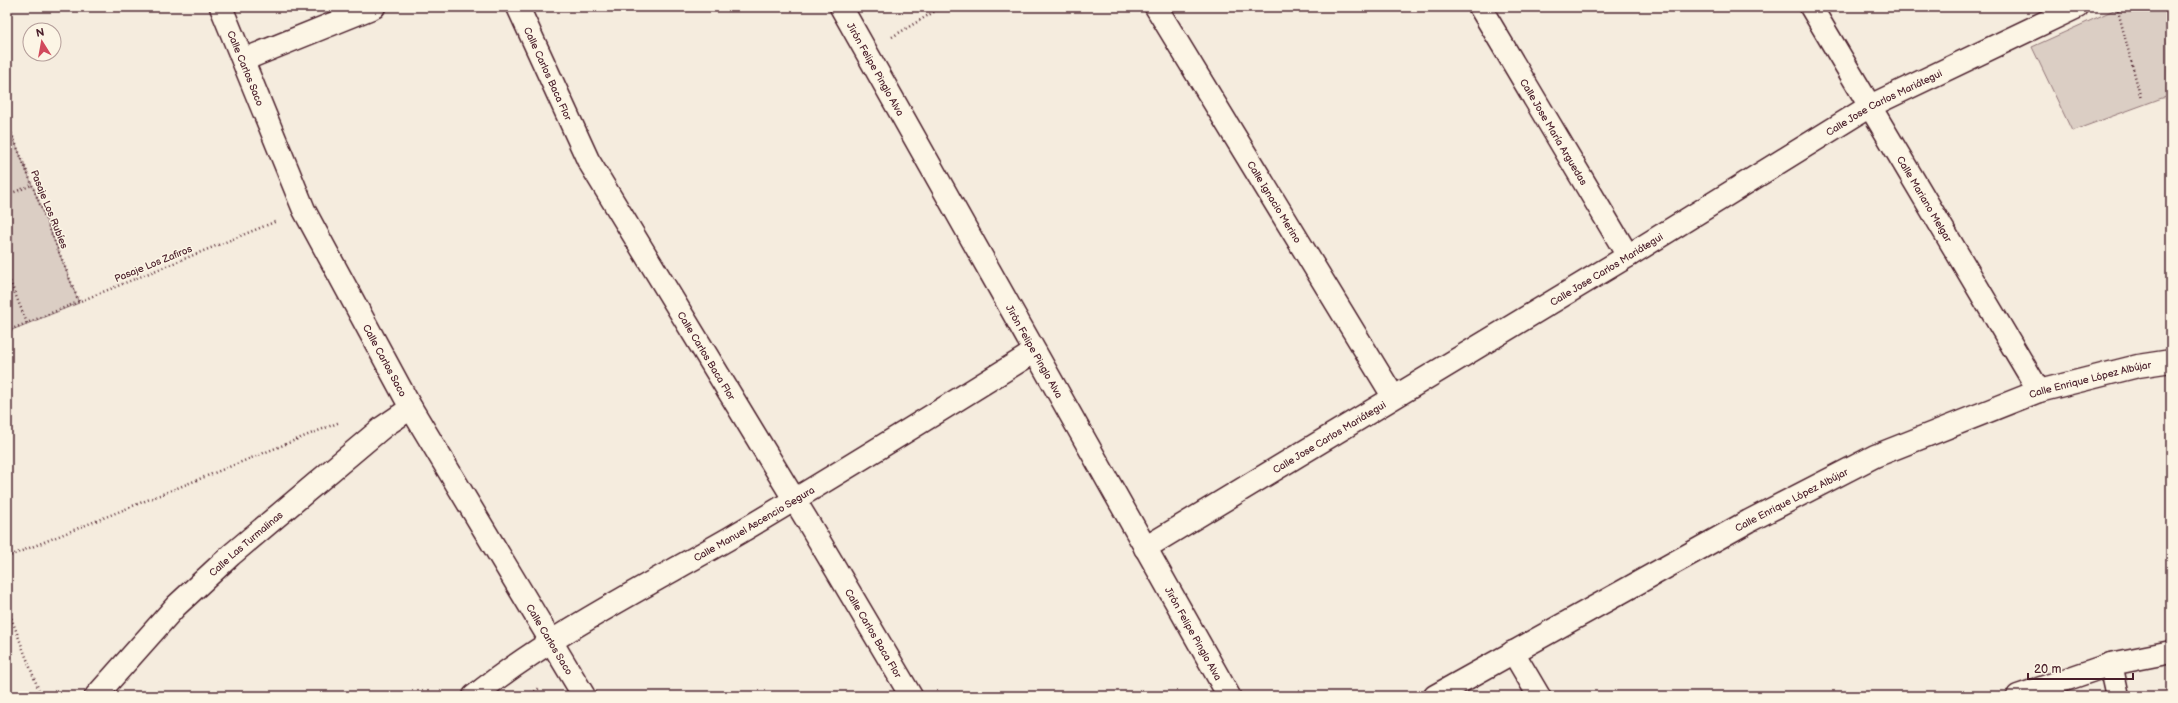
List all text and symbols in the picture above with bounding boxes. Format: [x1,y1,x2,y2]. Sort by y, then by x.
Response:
street label: Jirón Felipe Pinglo Alva [844,21,906,118]
north arrow [22,22,62,62]
street label: Calle Carlos Baca Flor [521,25,574,123]
text: N [35,26,45,40]
street label: Calle Carlos Saco [224,29,266,108]
street label: Calle Jose Carlos Mariátegui [1824,67,1944,139]
street label: Calle Jose María Arguedas [1517,77,1589,187]
street label: Calle Mariano Melgar [1894,154,1954,245]
street label: Calle Ignacio Merino [1244,159,1304,246]
street label: Pasaje Los Rubíes [28,168,70,250]
street label: Calle Jose Carlos Mariátegui [1548,231,1665,309]
street label: Pasaje Los Zafiros [113,243,194,285]
street label: Jirón Felipe Pinglo Alva [1003,303,1065,401]
street label: Calle Carlos Baca Flor [674,310,738,403]
street label: Calle Carlos Saco [360,322,409,399]
street label: Calle Enrique López Albújar [2027,359,2152,401]
street label: Calle Jose Carlos Mariátegui [1271,399,1388,476]
street label: Calle Enrique López Albújar [1733,466,1851,535]
street label: Calle Manuel Ascencio Segura [692,484,817,564]
street label: Calle Las Turmalinas [207,509,286,579]
street label: Jirón Felipe Pinglo Alva [1162,585,1224,683]
street label: Calle Carlos Baca Flor [842,587,904,681]
street label: Calle Carlos Saco [523,602,575,677]
scale bar [2028,655,2133,681]
text: 20 m [2034,662,2061,677]

